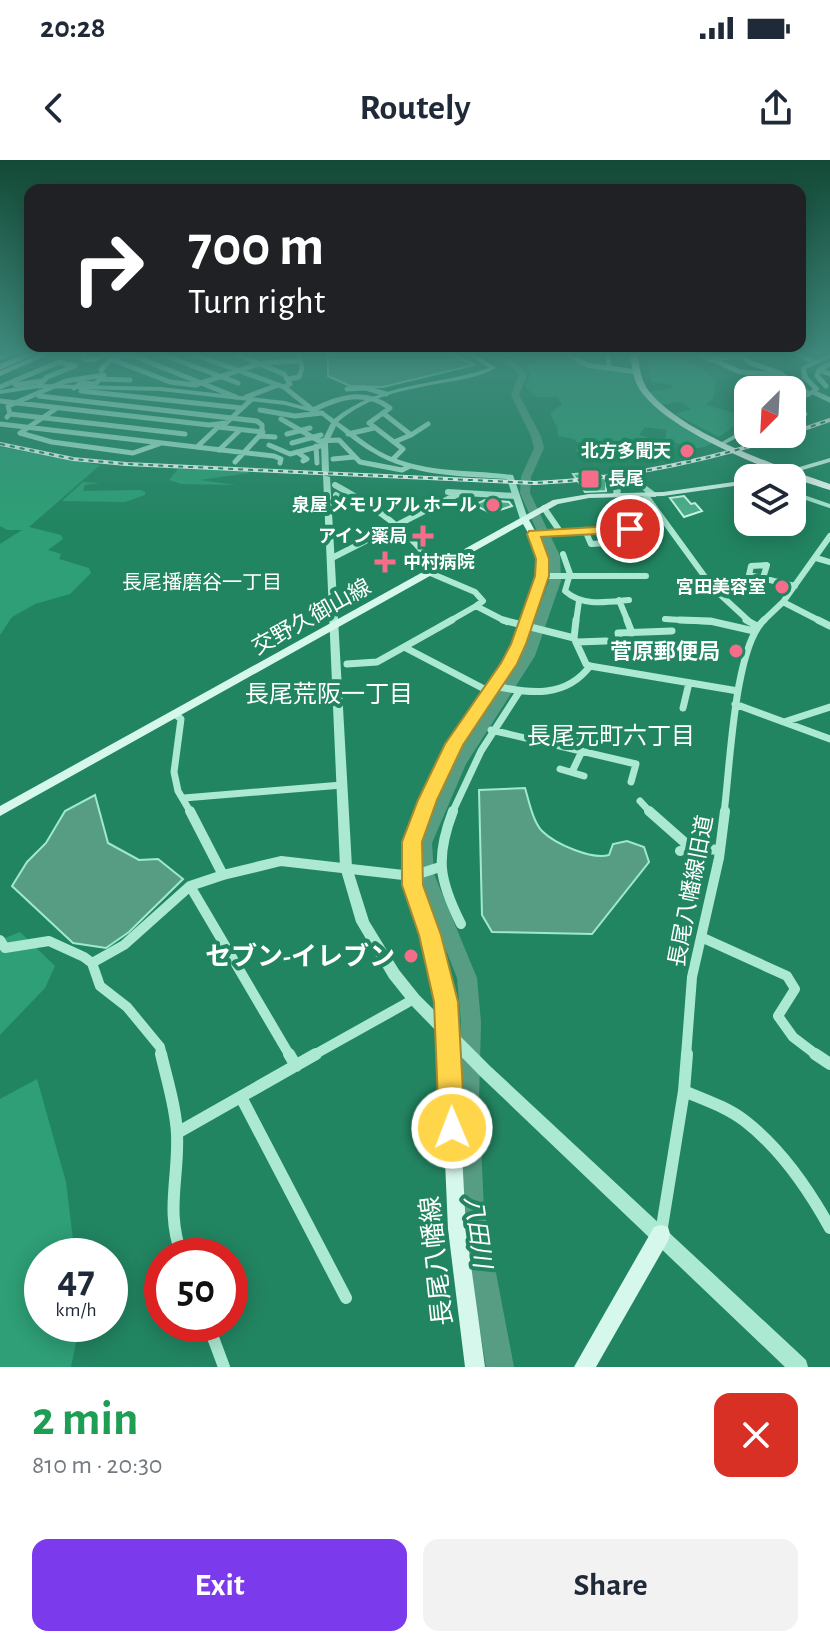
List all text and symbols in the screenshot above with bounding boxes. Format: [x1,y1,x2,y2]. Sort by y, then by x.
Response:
text: 20:28 [40,13,106,43]
icon: back [32,86,76,130]
icon: share [754,86,798,130]
text: Routely [360,90,470,126]
icon: right [56,216,160,320]
text: 700 m [188,219,324,275]
text: Turn right [188,284,325,320]
north arrow [734,376,806,448]
map controls [734,376,806,536]
place label: 北方多聞天 [581,441,671,461]
marker: 北方多聞天 [678,442,696,460]
button: layers [734,464,806,536]
marker: 長尾 [579,468,601,490]
place label: 長尾 [608,470,644,489]
place label: 泉屋 メモリアル ホール [292,495,477,515]
pin [596,495,664,563]
marker: 泉屋 メモリアル ホール [484,496,502,514]
icon: arrive [608,507,652,551]
place label: アイン薬局 [318,527,407,546]
marker: アイン薬局 [414,527,432,545]
marker: 中村病院 [374,551,396,573]
place label: 中村病院 [403,552,475,572]
district label: 長尾播磨谷一丁目 [122,572,282,593]
street label: 交野久御山線 [248,574,375,658]
place label: 宮田美容室 [676,577,766,597]
marker: 宮田美容室 [773,578,791,596]
place label: 菅原郵便局 [610,640,720,663]
marker: 菅原郵便局 [727,642,745,660]
district label: 長尾荒阪一丁目 [245,681,413,707]
district label: 長尾元町六丁目 [527,723,695,749]
street label: 長尾八幡線旧道 [665,813,716,969]
place label: セブン-イレブン [205,942,395,970]
marker: セブン-イレブン [402,947,420,965]
position arrow [410,1086,494,1170]
street label: 長尾八幡線 [416,1195,457,1327]
water label: 八田川 [460,1195,494,1272]
speed limit sign: 50 [144,1238,248,1342]
text: 47 [57,1260,95,1300]
text: km/h [55,1300,97,1320]
button: close [714,1393,798,1477]
text: 2 min [32,1396,139,1444]
text: 810 m · 20:30 [32,1452,163,1478]
button: Exit [32,1539,407,1631]
button: Share [423,1539,798,1631]

